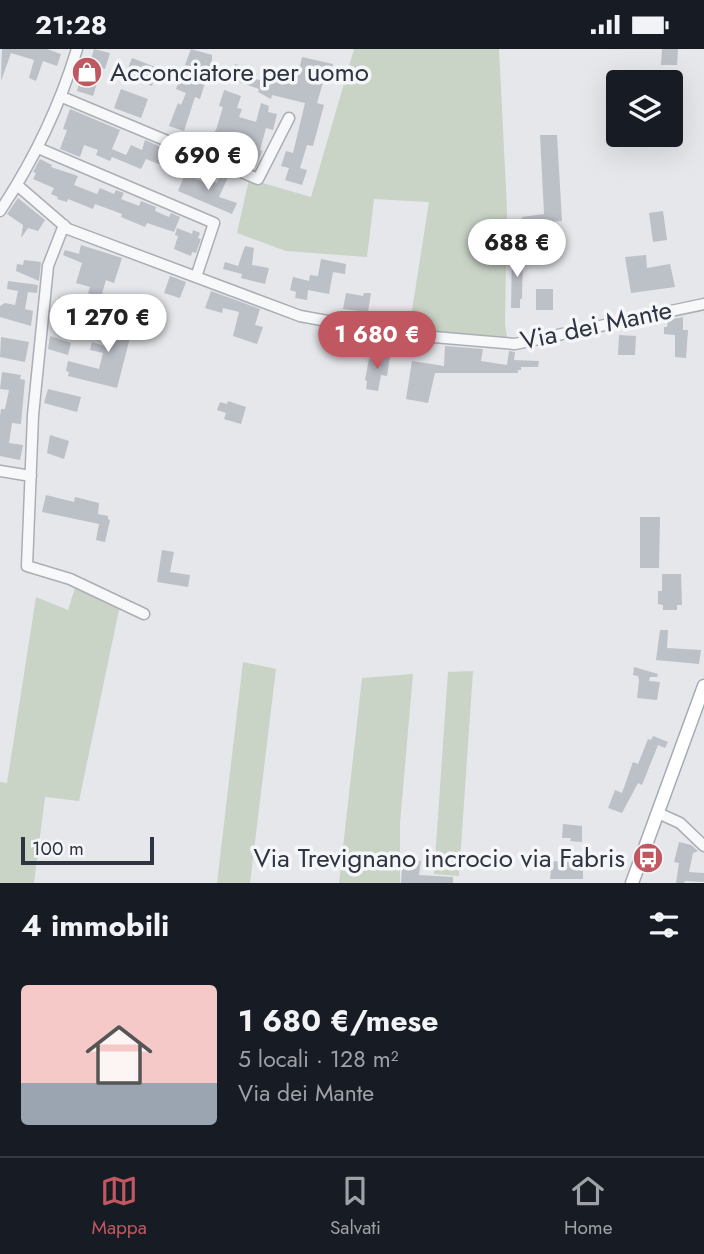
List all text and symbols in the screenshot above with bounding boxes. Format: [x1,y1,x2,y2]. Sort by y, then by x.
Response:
text: 21:28 [35,6,107,44]
place label: Acconciatore per uomo [110,53,369,91]
shop icon: Acconciatore per uomo [70,55,104,89]
map controls [606,70,683,147]
button: layers [606,70,683,147]
pin: 690 € [159,132,257,192]
text: 690 € [174,138,242,172]
pin: 688 € [468,219,566,279]
text: 688 € [484,225,550,259]
street label: Via dei Mante [517,290,675,360]
pin: 1 270 € [43,295,173,354]
text: 1 270 € [66,300,150,334]
pin: 1 680 € [312,311,442,371]
text: 1 680 € [334,317,420,351]
scale bar [21,834,154,866]
text: 100 m [32,835,84,862]
place label: Via Trevignano incrocio via Fabris [253,839,625,877]
bus stop icon: Via Trevignano incrocio via Fabris [631,841,665,875]
text: 4 immobili [21,904,169,947]
icon: filters [645,906,683,944]
text: 1 680 €/mese [238,999,438,1042]
icon: home [77,1013,161,1097]
text: 5 locali · 128 m² [238,1042,399,1076]
text: Via dei Mante [238,1076,374,1110]
tab: Mappa [92,1172,147,1241]
tab: Salvati [330,1172,381,1241]
tab: Home [564,1172,612,1241]

